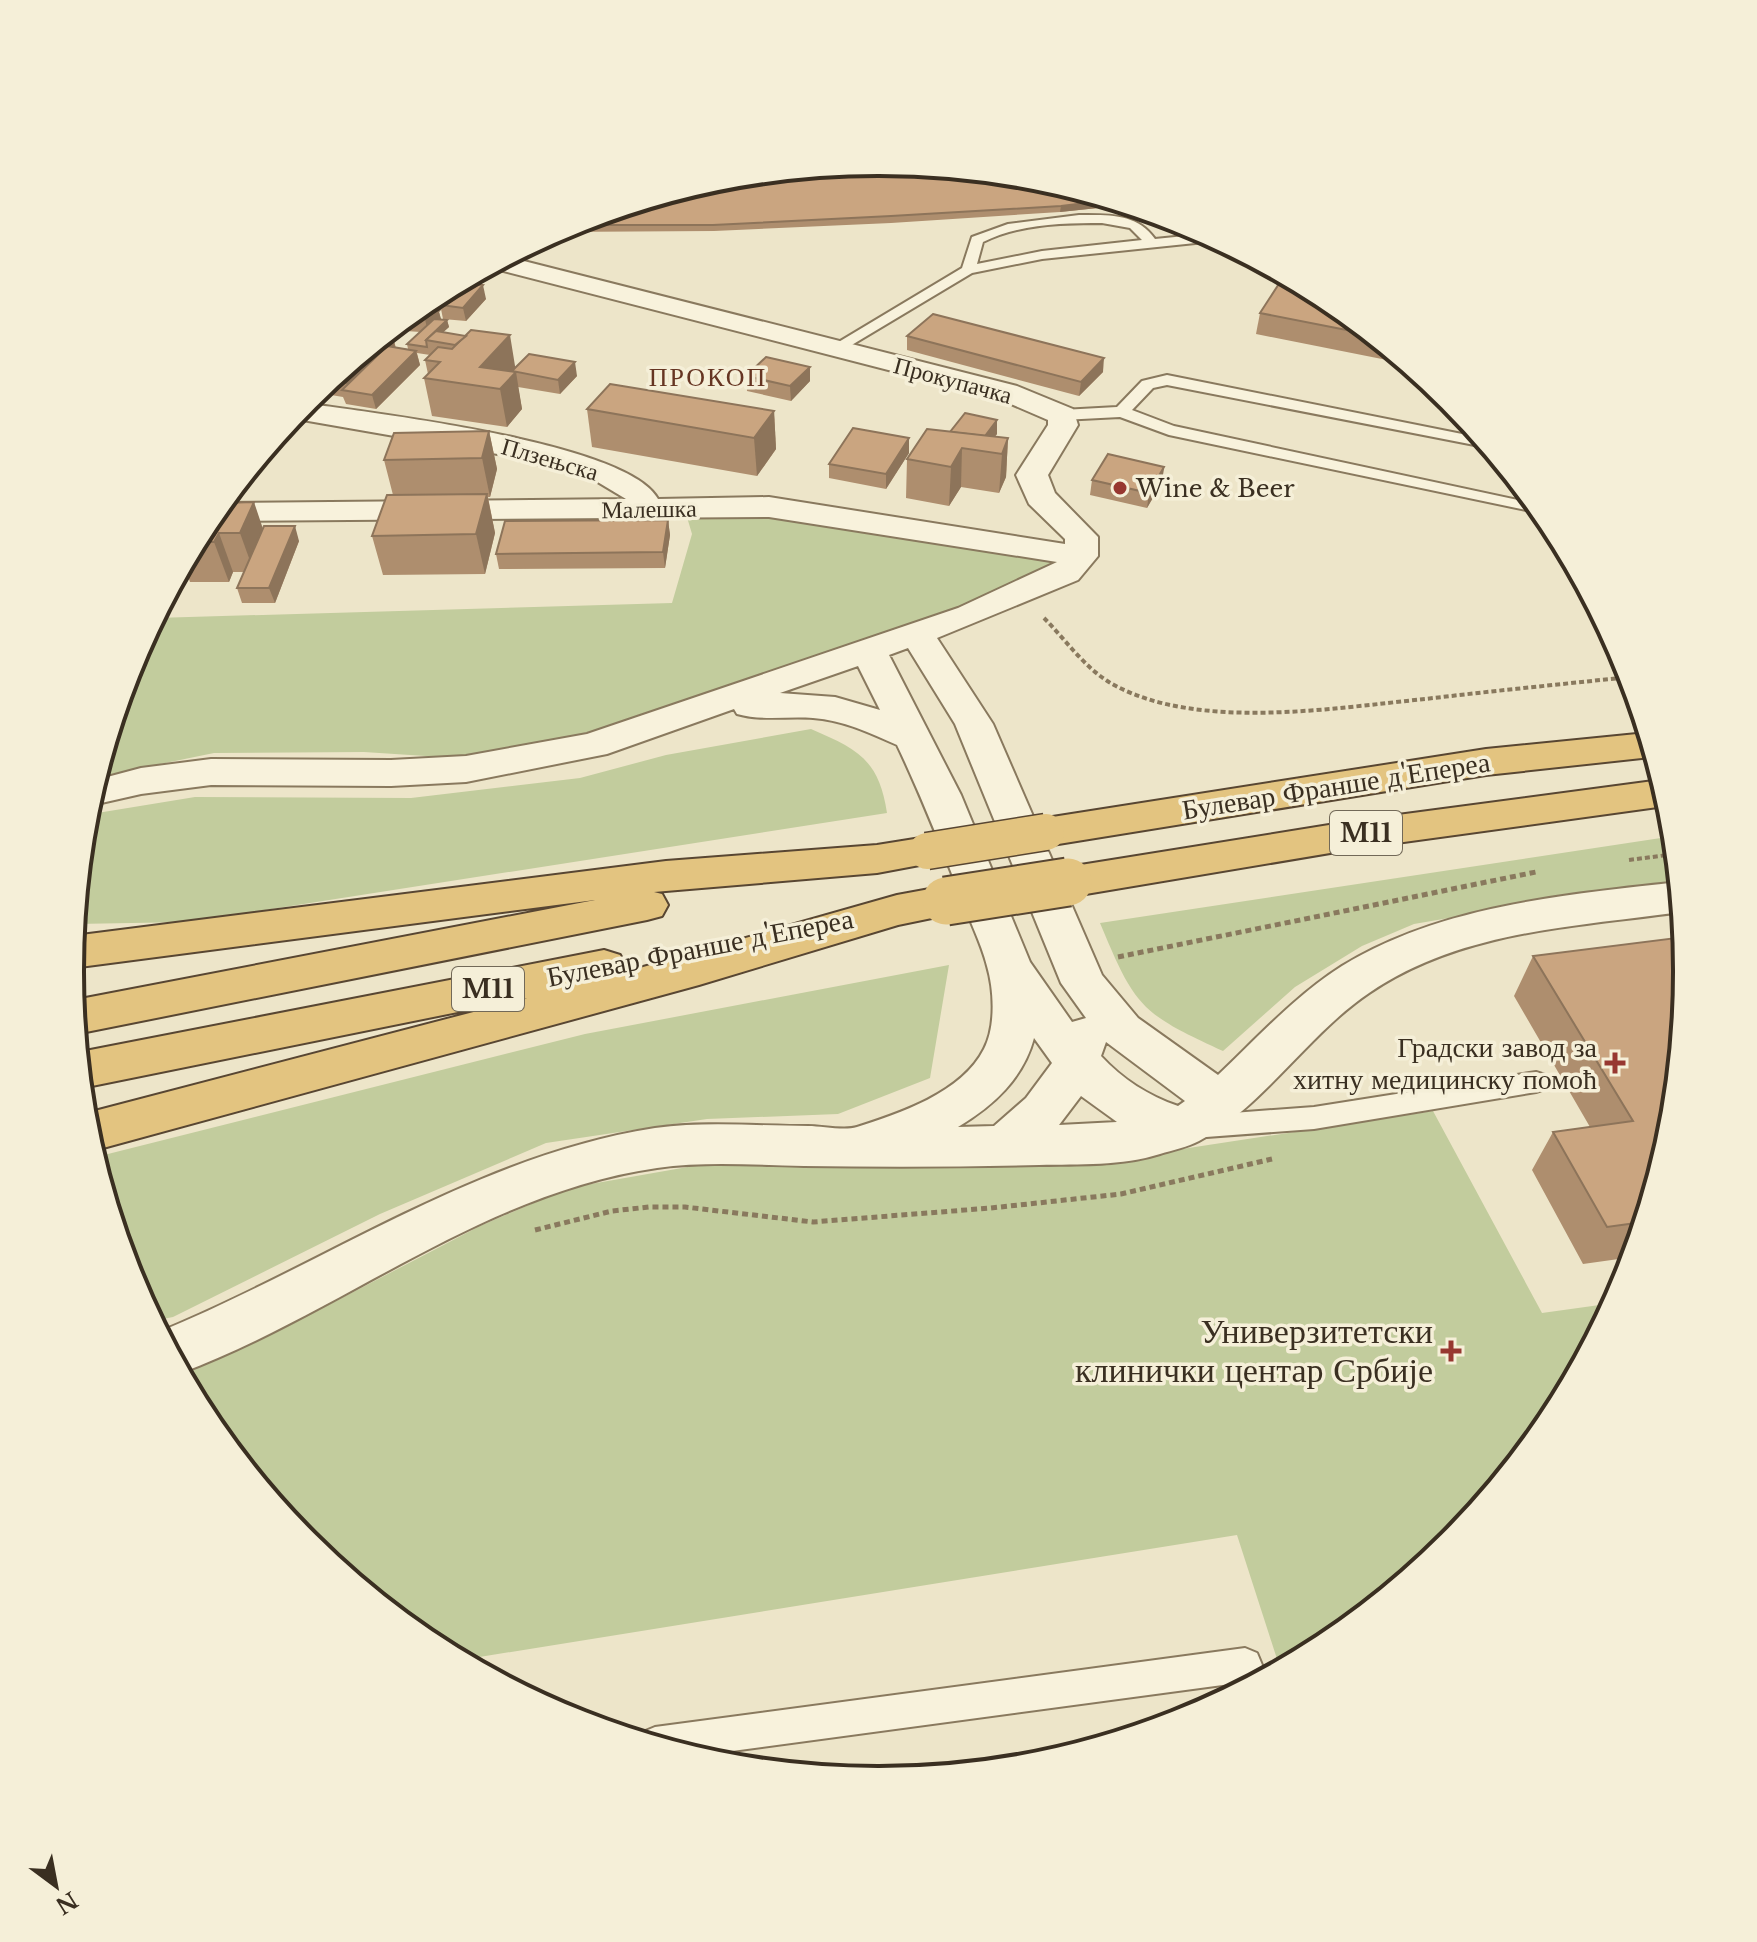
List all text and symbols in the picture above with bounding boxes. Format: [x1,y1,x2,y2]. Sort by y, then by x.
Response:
street label: Прокупачка [891,350,1016,410]
district label: ПРОКОП [649,361,767,393]
street label: Плзењска [498,431,602,487]
place label: Wine & Beer [1135,474,1295,503]
marker: Wine & Beer [1111,479,1129,497]
street label: Малешка [601,494,697,524]
street label: Булевар Франше д'Епереа [1179,744,1493,828]
road number: M11 [1330,811,1402,855]
street label: Булевар Франше д'Епереа [544,901,857,995]
road number: M11 [452,967,524,1011]
place label: Градски завод за хитну медицинску помоћ [1293,1030,1598,1097]
marker: Градски завод за хитну медицинску помоћ [1604,1052,1626,1074]
place label: Универзитетски клинички центар Србије [1075,1310,1433,1391]
marker: Универзитетски клинички центар Србије [1440,1340,1462,1362]
north arrow [16,1846,96,1926]
text: N [50,1886,82,1920]

